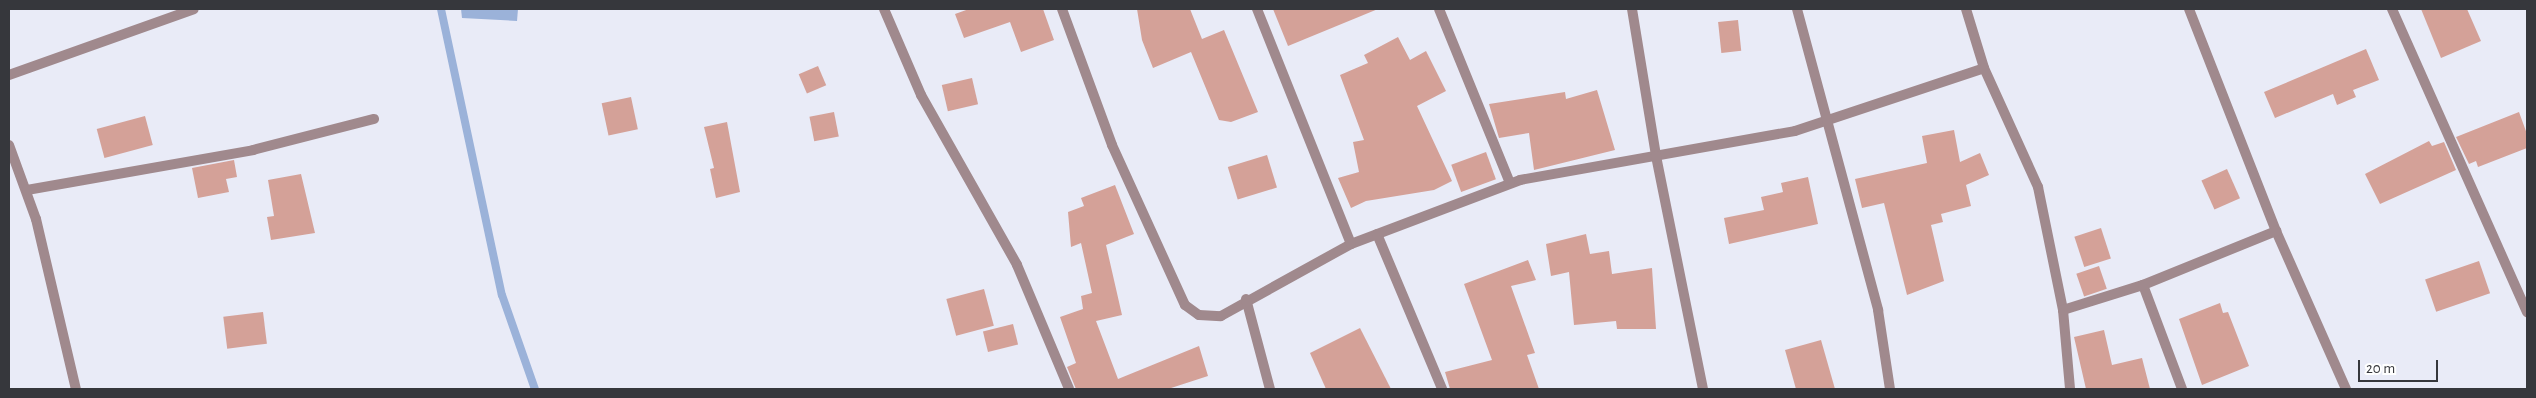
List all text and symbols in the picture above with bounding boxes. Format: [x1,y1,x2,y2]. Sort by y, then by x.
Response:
scale bar [2361,350,2441,382]
text: 20 m [2366,361,2395,376]

